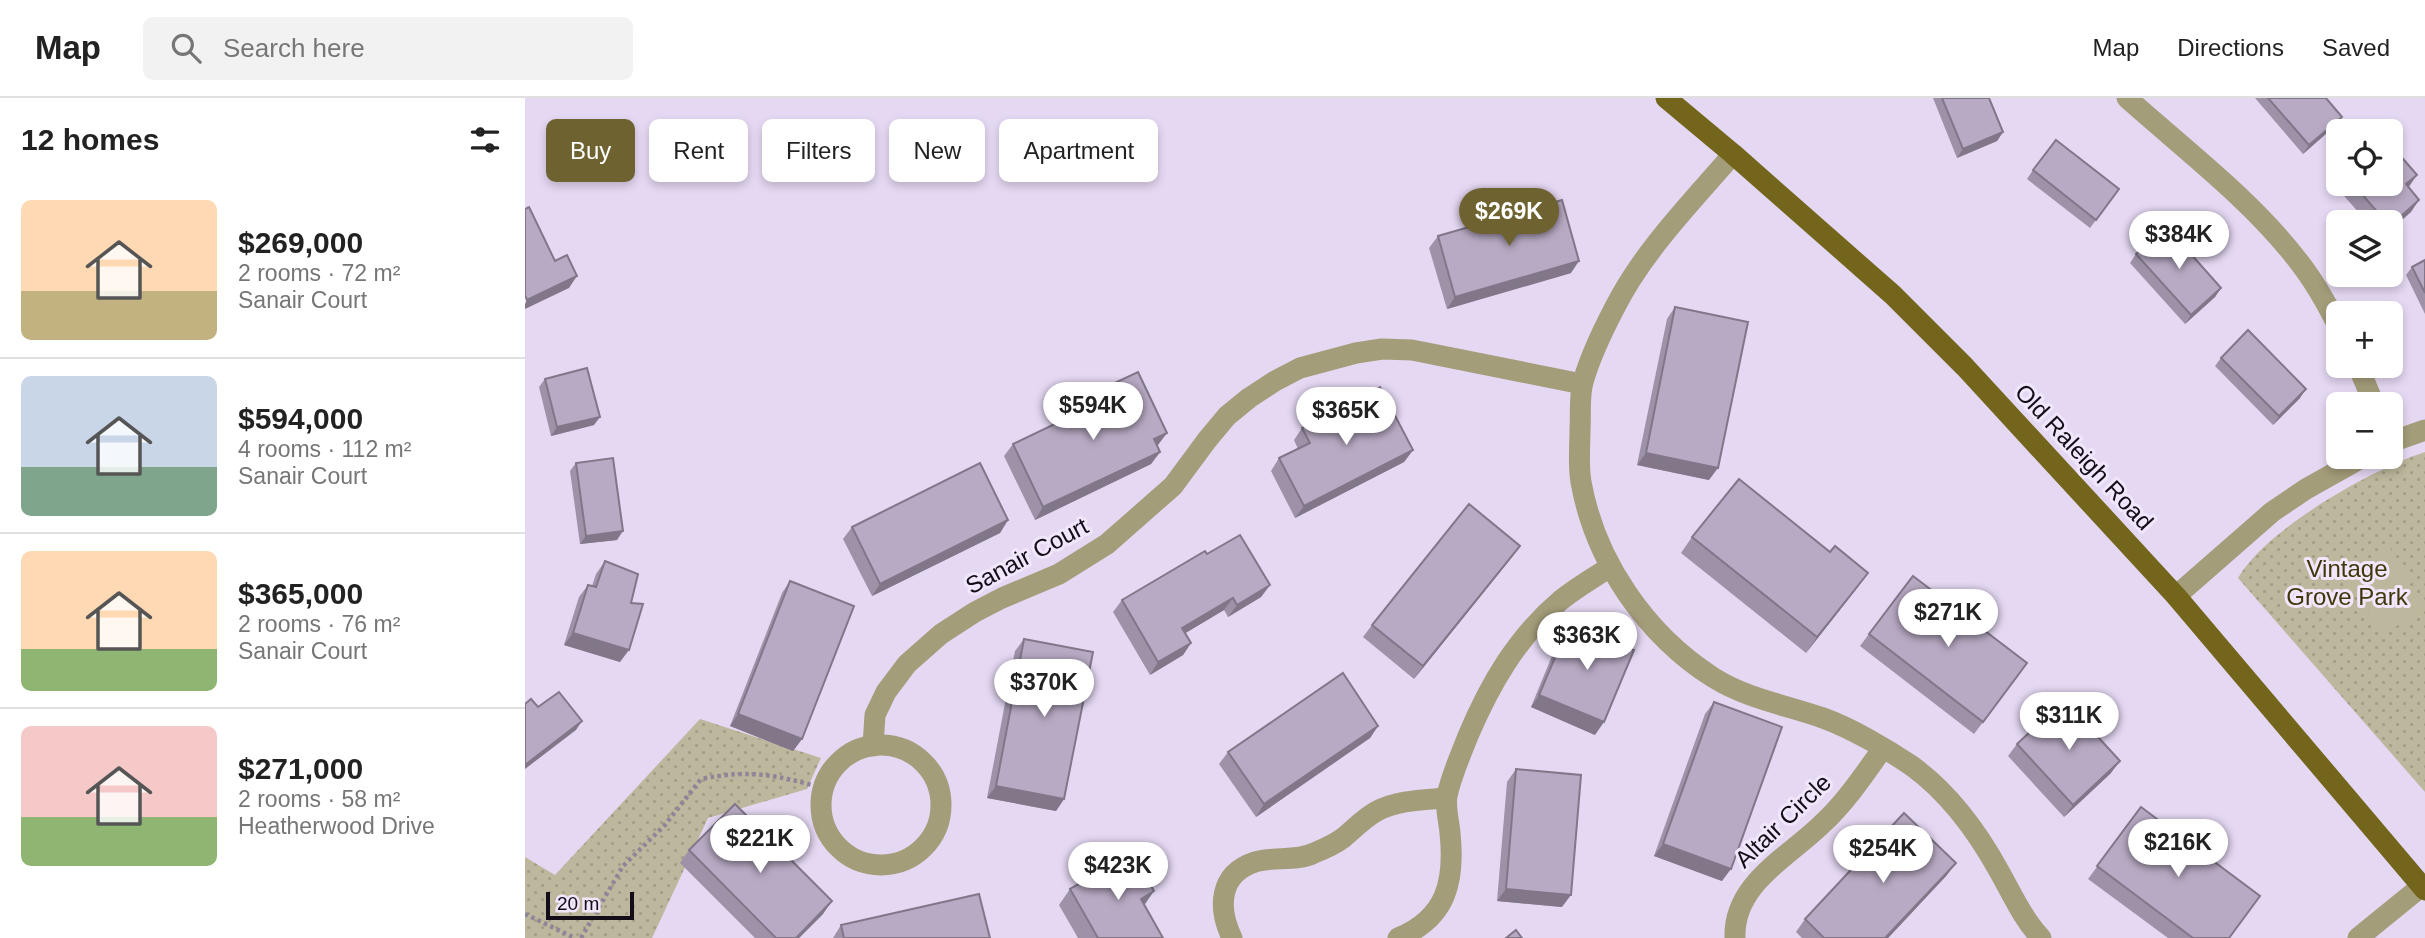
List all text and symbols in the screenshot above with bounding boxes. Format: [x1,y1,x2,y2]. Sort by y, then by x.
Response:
search box [143,17,633,80]
text: Map [35,29,101,66]
icon: search [167,29,205,67]
text: Search here [223,33,365,63]
text: Map [2093,34,2139,61]
text: Directions [2177,34,2284,61]
text: Saved [2322,34,2390,61]
chip: Buy [546,119,635,182]
chip: Rent [649,119,748,182]
chip: Filters [762,119,875,182]
chip: New [889,119,985,182]
chip: Apartment [999,119,1158,182]
map controls [2326,119,2403,469]
button: locate [2326,119,2403,196]
icon: filters [466,121,504,159]
text: 12 homes [21,123,159,156]
pin: $269K [1460,188,1558,248]
text: $269K [1475,198,1543,224]
button: layers [2326,210,2403,287]
pin: $384K [2130,212,2228,271]
text: $384K [2145,221,2213,247]
text: $269,000 [238,226,363,259]
icon: home [77,228,161,312]
text: 2 rooms · 72 m² [238,260,400,286]
text: Sanair Court [238,287,367,313]
button: + [2326,301,2403,378]
street label: Old Raleigh Road [2010,378,2159,535]
pin: $594K [1044,382,1142,442]
pin: $365K [1297,388,1395,447]
text: $594K [1059,392,1127,418]
button: − [2326,392,2403,469]
text: $365K [1312,397,1380,423]
text: $594,000 [238,402,363,435]
icon: home [77,404,161,488]
text: 4 rooms · 112 m² [238,436,411,462]
text: Sanair Court [238,463,367,489]
street label: Sanair Court [961,512,1093,599]
park label: Vintage Grove Park [2286,555,2409,610]
text: $365,000 [238,577,363,610]
icon: home [77,579,161,663]
pin: $271K [1899,589,1997,649]
text: $271K [1914,599,1982,625]
text: 2 rooms · 76 m² [238,611,400,637]
pin: $363K [1538,612,1636,672]
text: $363K [1553,622,1621,648]
text: Sanair Court [238,638,367,664]
pin: $370K [995,660,1093,719]
text: $370K [1010,669,1078,695]
pin: $311K [2020,692,2118,752]
text: $311K [2036,702,2102,728]
text: $271,000 [238,752,363,785]
icon: home [77,754,161,838]
street label: Altair Circle [1729,768,1836,873]
text: 2 rooms · 58 m² [238,786,400,812]
text: Heatherwood Drive [238,813,435,839]
pin: $221K [711,816,809,875]
pin: $216K [2129,820,2227,879]
text: $221K [726,825,794,851]
pin: $254K [1834,826,1932,885]
text: $216K [2144,829,2212,855]
text: $254K [1849,835,1917,861]
pin: $423K [1069,842,1167,902]
text: $423K [1084,852,1152,878]
scale bar [546,889,633,921]
text: 20 m [557,893,599,914]

